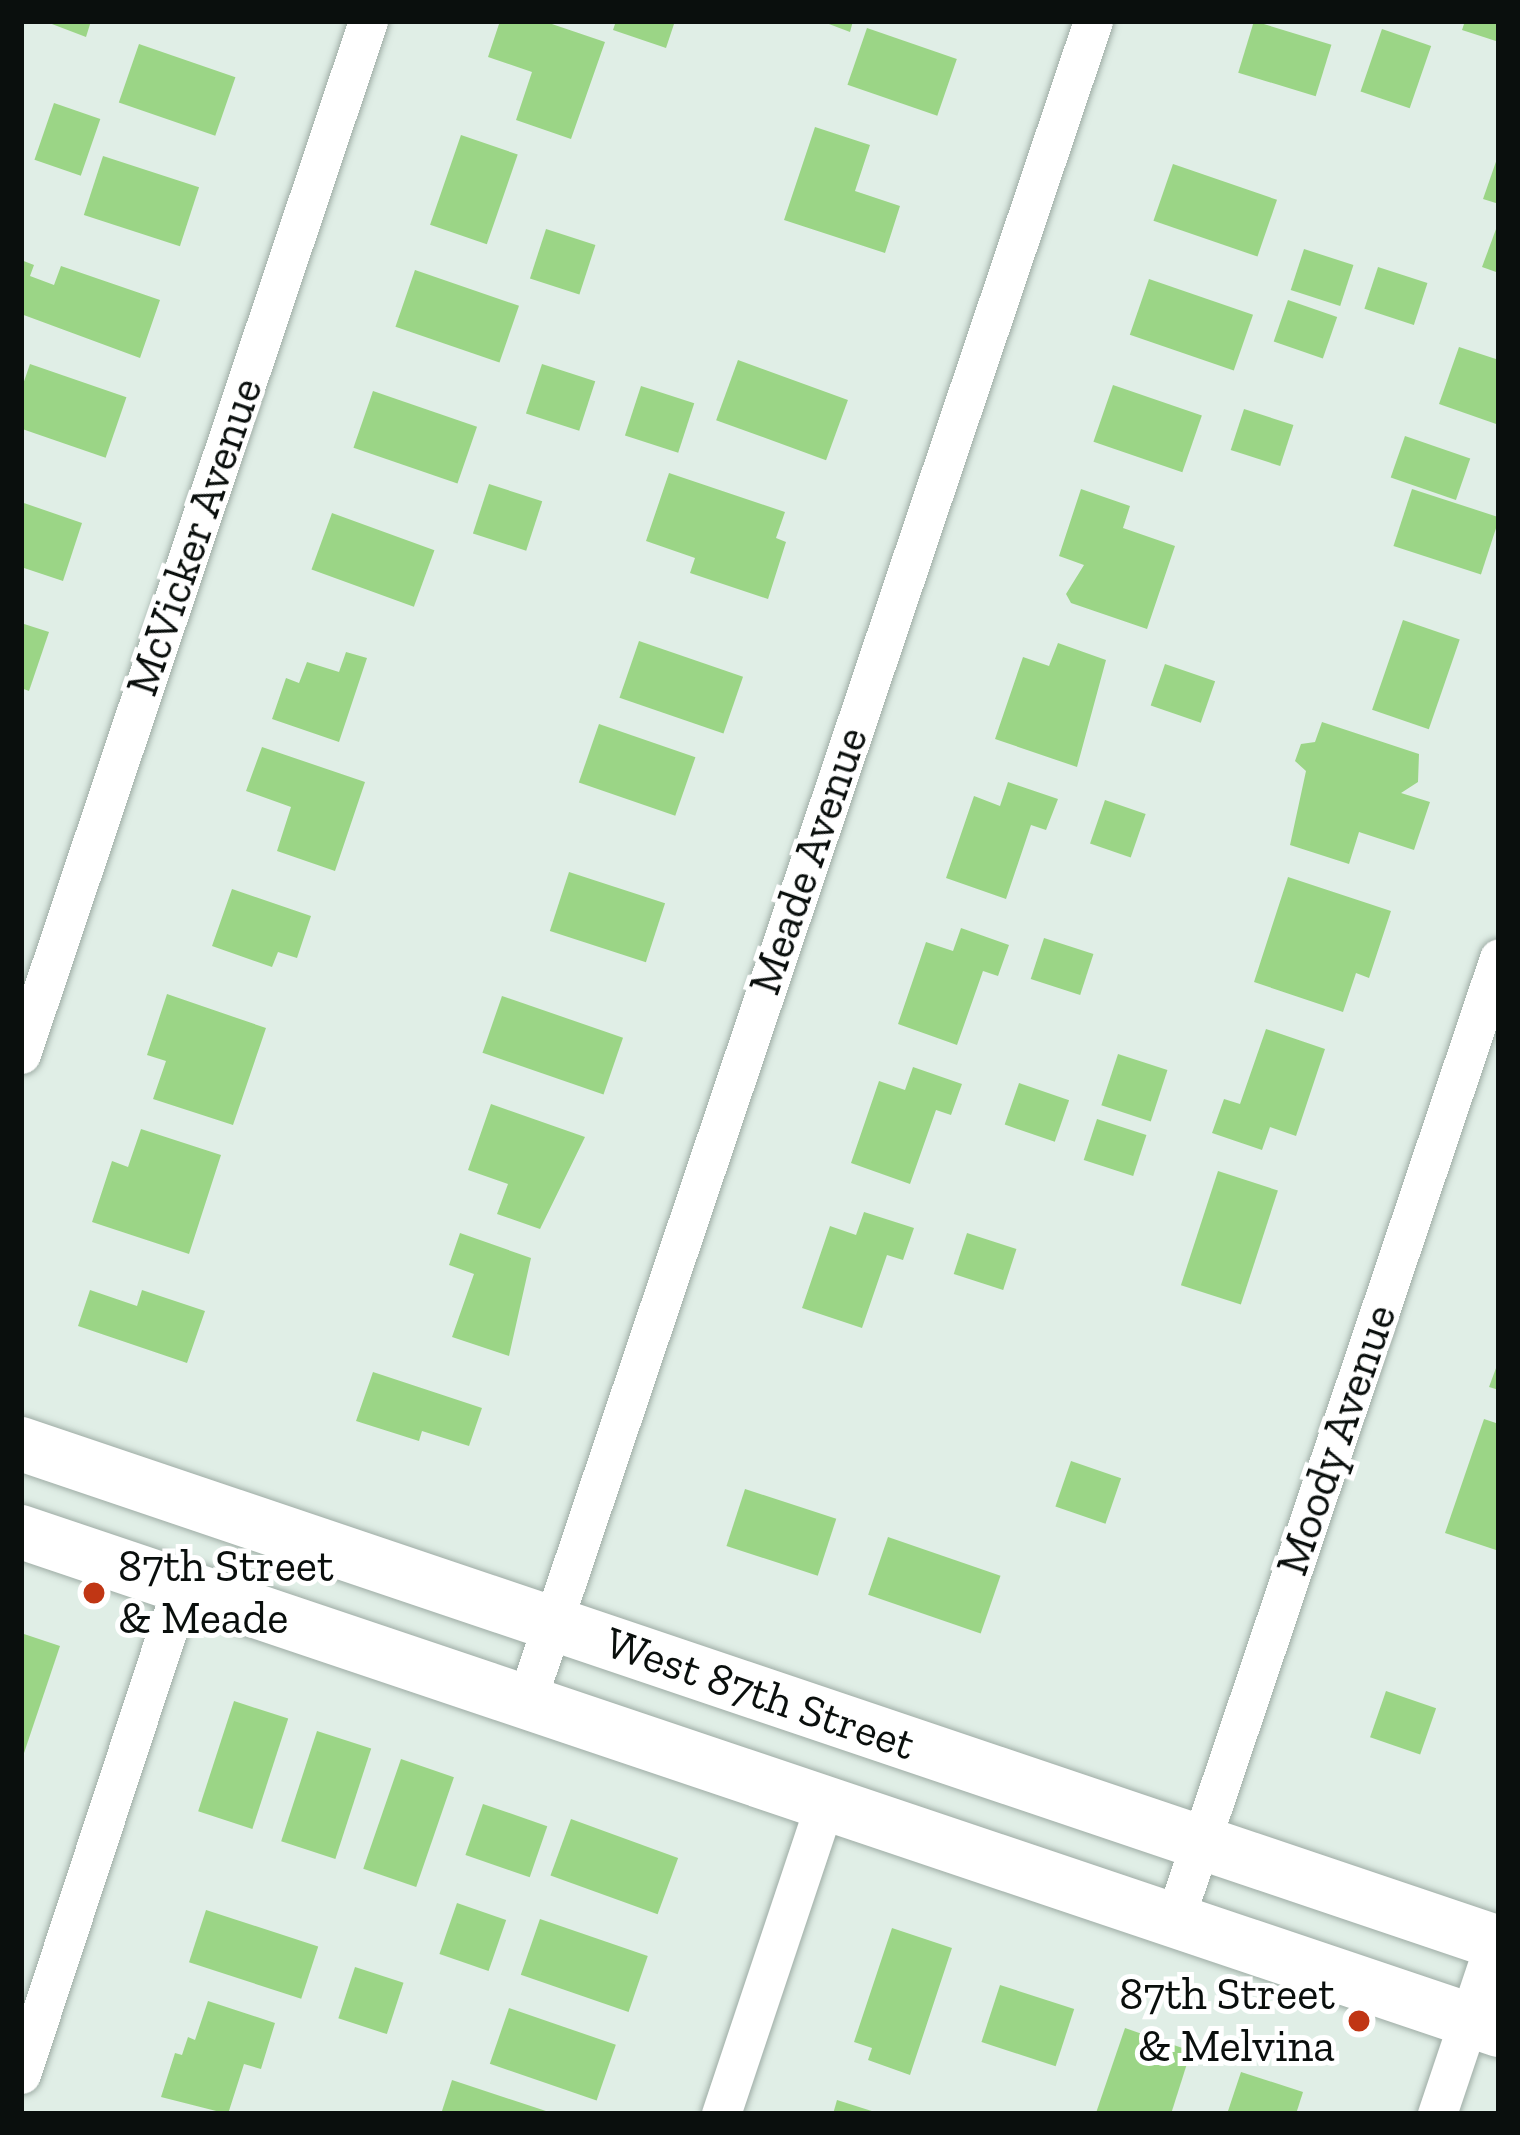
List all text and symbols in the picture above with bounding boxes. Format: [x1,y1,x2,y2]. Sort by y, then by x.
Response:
street label: McVicker Avenue [115,370,275,704]
street label: Meade Avenue [738,720,880,1002]
street label: Moody Avenue [1265,1297,1409,1583]
place label: 87th Street & Meade [118,1540,334,1646]
marker: 87th Street & Meade [81,1580,107,1606]
street label: West 87th Street [598,1616,922,1772]
place label: 87th Street & Melvina [1119,1968,1335,2074]
marker: 87th Street & Melvina [1346,2008,1372,2034]

